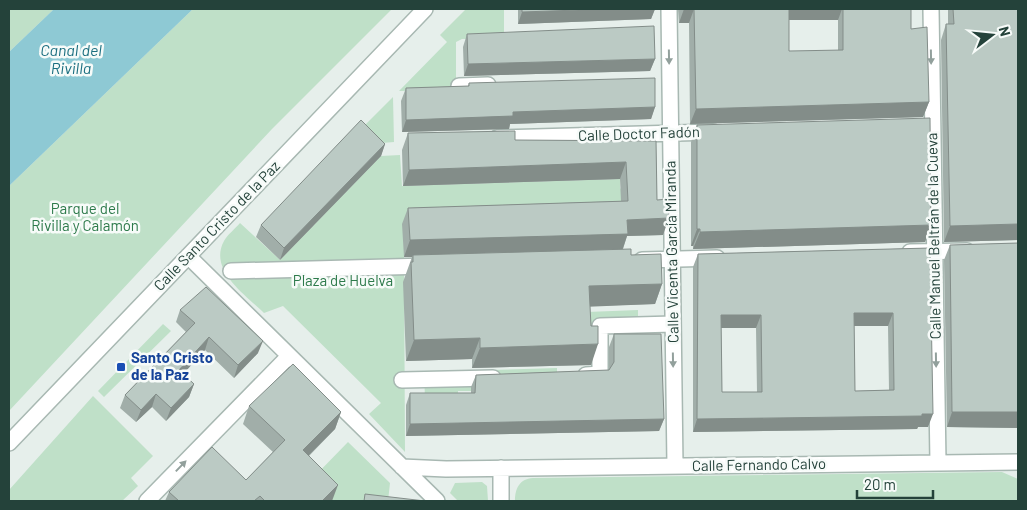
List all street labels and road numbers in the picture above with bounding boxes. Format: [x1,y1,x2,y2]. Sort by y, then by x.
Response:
street label: Calle Doctor Fadón [578,122,700,144]
street label: Calle Manuel Beltrán de la Cueva [922,132,944,340]
street label: Calle Santo Cristo de la Paz [149,156,283,294]
street label: Calle Vicenta García Miranda [660,161,682,343]
street label: Calle Fernando Calvo [692,454,826,474]

